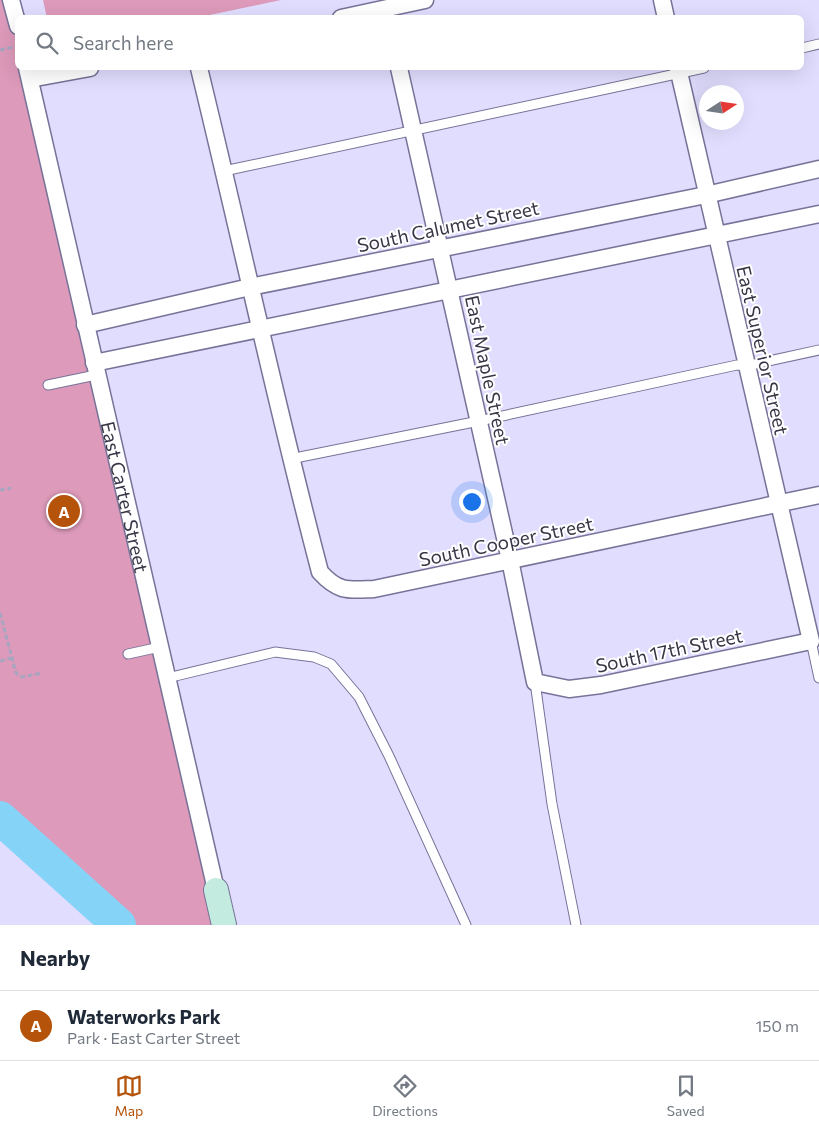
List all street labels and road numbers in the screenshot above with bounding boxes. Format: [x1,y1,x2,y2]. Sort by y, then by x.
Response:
street label: South Calumet Street [355,195,541,257]
street label: East Superior Street [732,263,794,437]
street label: East Maple Street [461,293,515,447]
street label: East Carter Street [97,419,154,575]
street label: South Cooper Street [417,511,595,571]
street label: South 17th Street [593,623,745,677]

